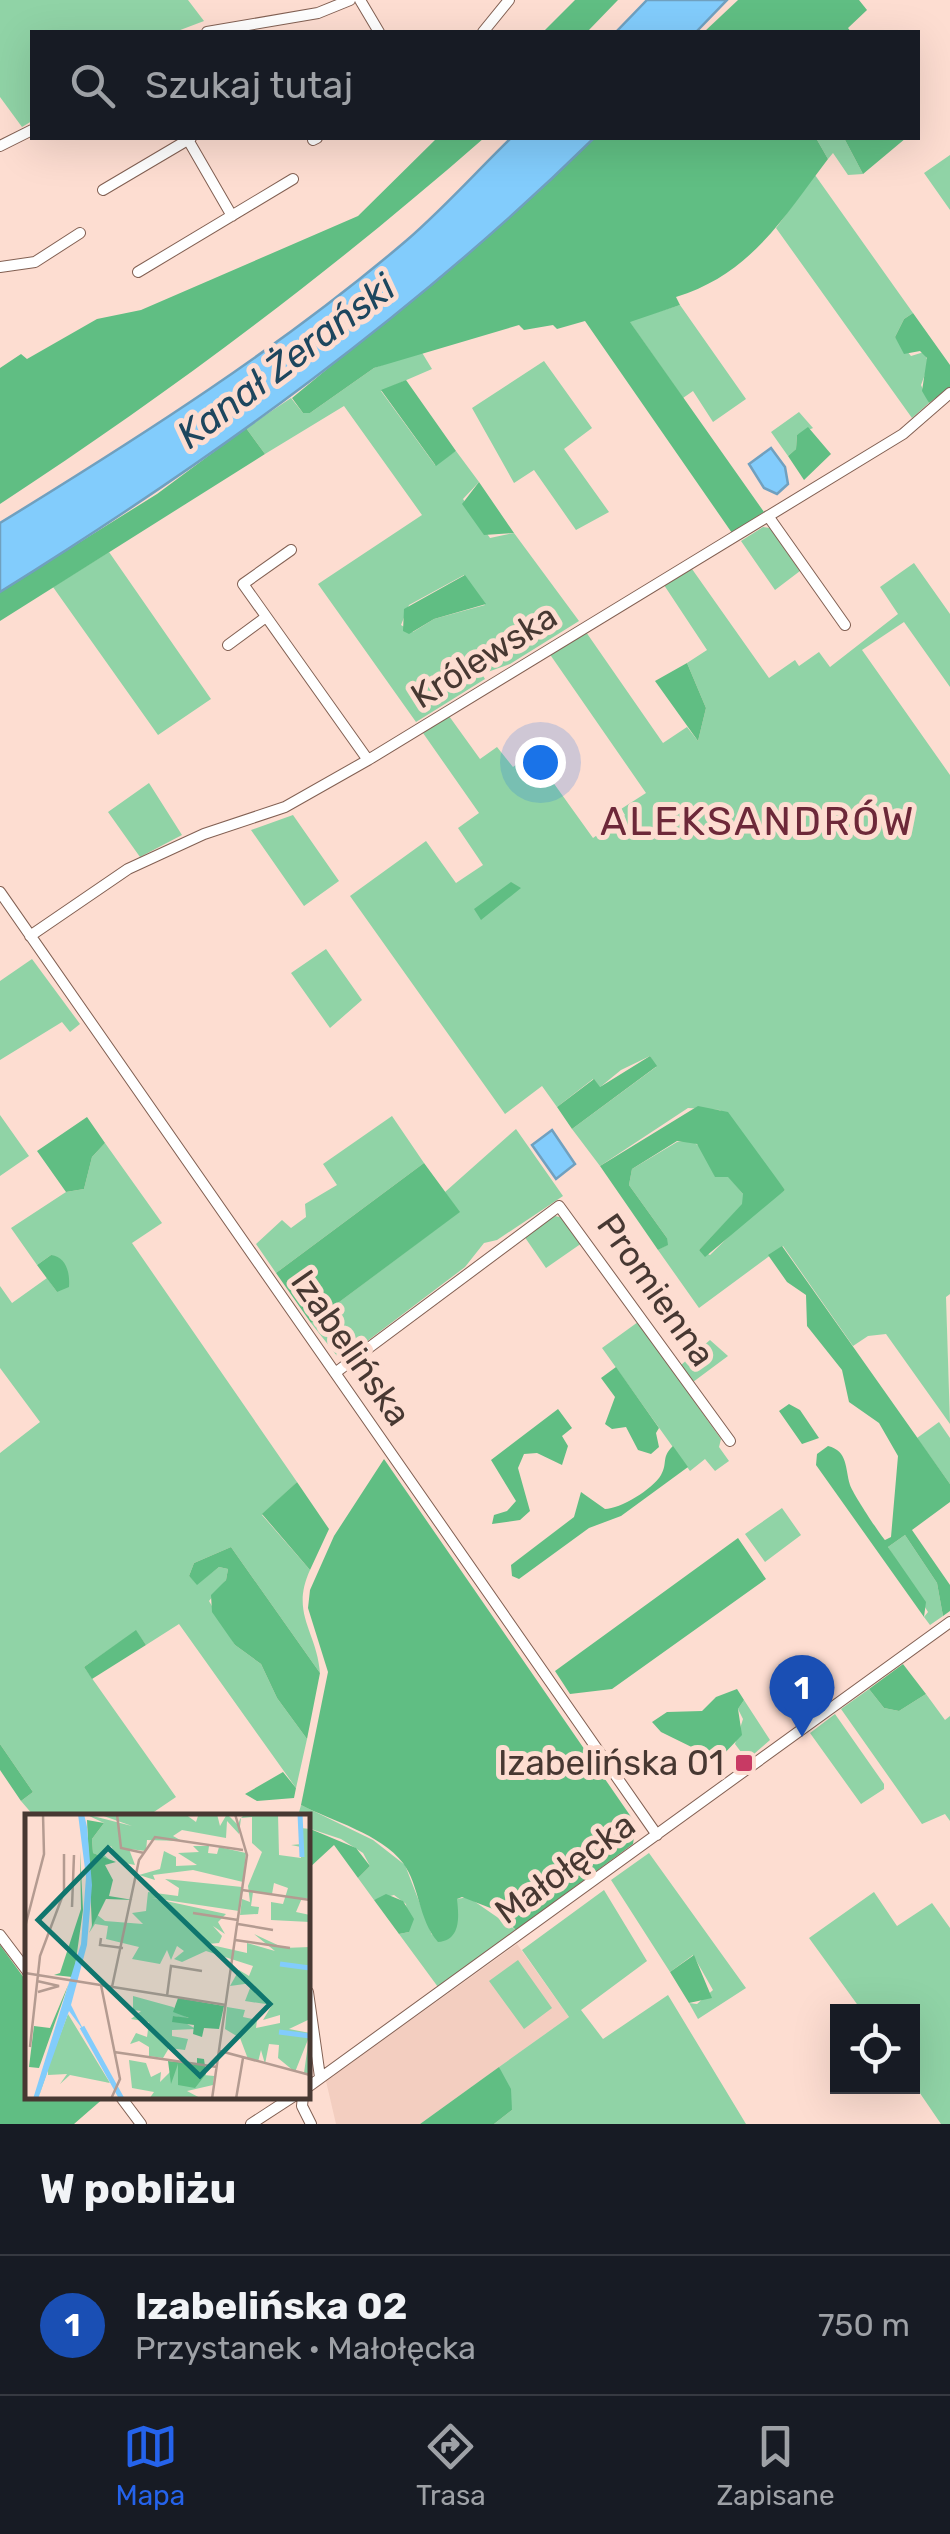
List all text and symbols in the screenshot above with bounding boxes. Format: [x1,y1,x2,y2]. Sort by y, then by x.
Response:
search box [30,30,920,140]
icon: search [65,58,120,113]
text: Szukaj tutaj [145,62,353,108]
water label: Kanał Żerański [168,264,405,458]
street label: Królewska [403,595,565,717]
your location [515,737,566,788]
district label: ALEKSANDRÓW [600,798,916,845]
street label: Promienna [588,1206,724,1374]
street label: Izabelińska [282,1262,420,1434]
pin: 1 [770,1654,834,1737]
place label: Izabelińska 01 [498,1742,724,1784]
marker: Izabelińska 01 [733,1752,755,1774]
street label: Małołęcka [487,1803,643,1933]
inset map [25,1814,310,2099]
map controls [830,2004,920,2094]
button: locate [830,2004,920,2094]
text: W pobliżu [40,2164,236,2214]
text: Izabelińska 02 [135,2283,407,2329]
text: 1 [65,2306,80,2344]
text: 750 m [818,2306,910,2344]
text: Przystanek · Małołęcka [135,2329,476,2367]
tab: Mapa [115,2419,185,2512]
tab: Trasa [416,2419,486,2512]
tab: Zapisane [716,2419,835,2512]

